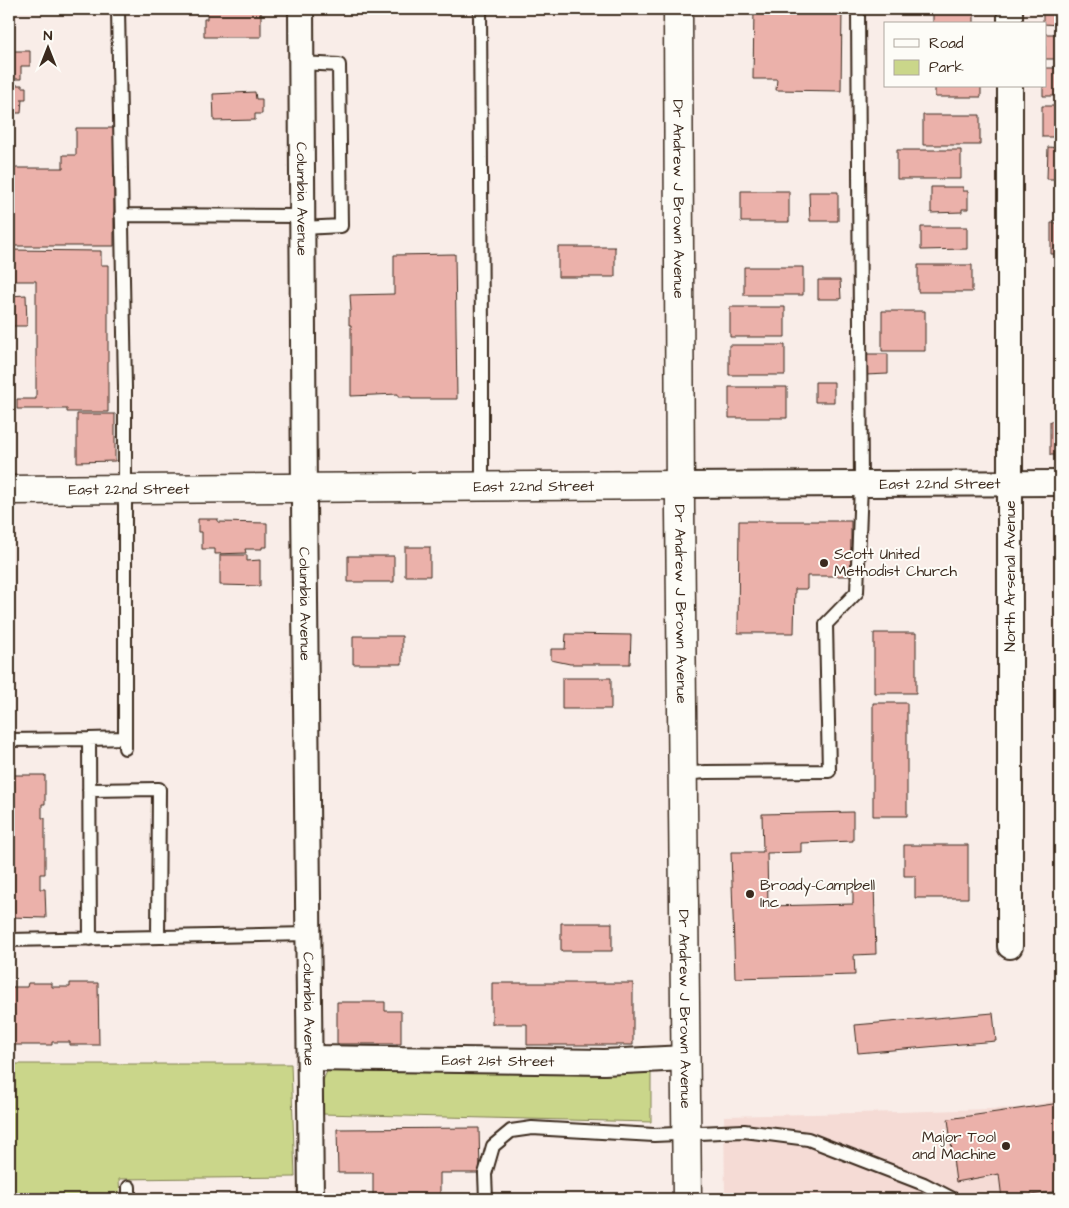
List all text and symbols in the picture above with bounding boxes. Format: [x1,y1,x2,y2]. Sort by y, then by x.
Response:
north arrow [22,22,72,72]
legend [884,22,1046,88]
text: N [44,26,53,46]
text: Road [929,33,964,54]
text: Park [929,57,964,78]
street label: Dr Andrew J Brown Avenue [667,99,689,299]
street label: Columbia Avenue [291,142,313,256]
street label: East 22nd Street [879,473,1000,495]
street label: East 22nd Street [473,476,595,498]
street label: East 22nd Street [68,479,190,501]
street label: North Arsenal Avenue [1000,500,1021,652]
street label: Dr Andrew J Brown Avenue [669,504,692,704]
place label: Scott United Methodist Church [834,544,957,582]
street label: Columbia Avenue [293,547,316,661]
marker: Scott United Methodist Church [818,557,830,569]
place label: Broady-Campbell Inc [760,875,875,913]
marker: Broady-Campbell Inc [744,888,756,900]
street label: Dr Andrew J Brown Avenue [673,909,696,1109]
street label: Columbia Avenue [298,952,320,1066]
street label: East 21st Street [442,1050,554,1072]
place label: Major Tool and Machine [912,1127,996,1165]
marker: Major Tool and Machine [1000,1140,1012,1152]

